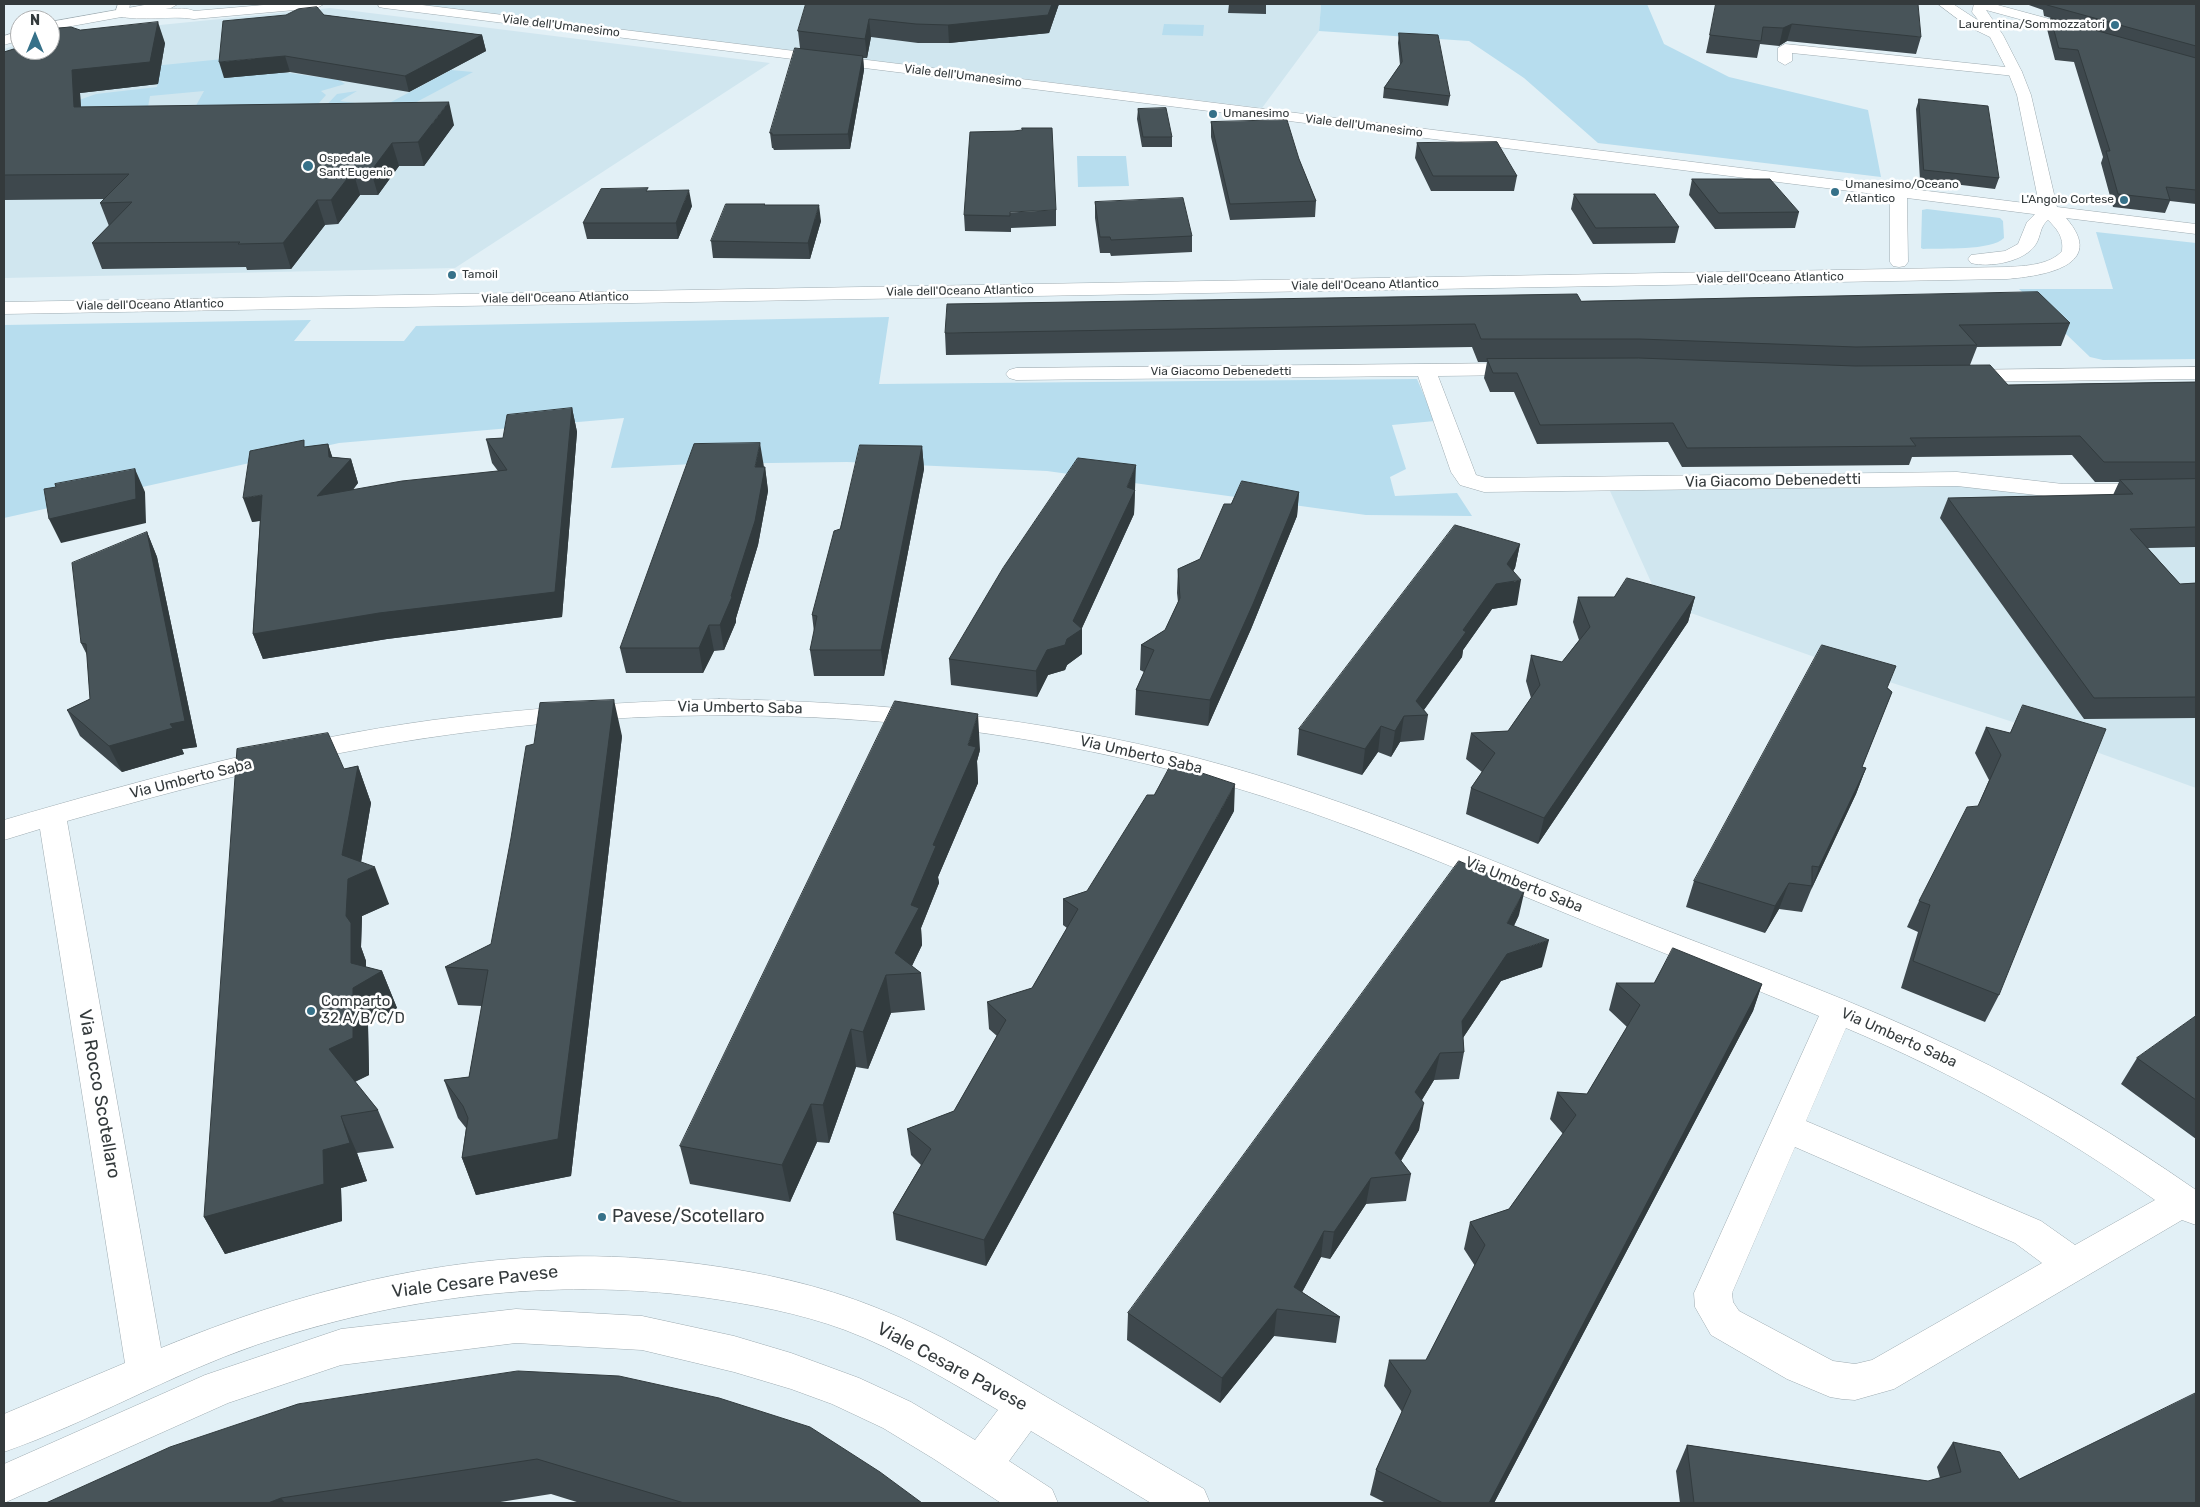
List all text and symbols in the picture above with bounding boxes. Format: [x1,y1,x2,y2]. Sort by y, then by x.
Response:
north arrow [10,10,60,60]
text: N [30,12,40,29]
street label: Viale dell'Umanesimo [501,12,621,40]
place label: Laurentina/Sommozzatori [1959,18,2105,32]
marker: Laurentina/Sommozzatori [2109,19,2121,31]
street label: Viale dell'Umanesimo [903,62,1023,90]
place label: Umanesimo [1223,107,1289,121]
marker: Umanesimo [1207,108,1219,120]
street label: Viale dell'Umanesimo [1304,112,1424,140]
place label: Ospedale Sant'Eugenio [319,152,393,180]
marker: Ospedale Sant'Eugenio [301,159,315,173]
place label: Umanesimo/Oceano Atlantico [1845,178,1959,206]
marker: Umanesimo/Oceano Atlantico [1829,186,1841,198]
place label: L'Angolo Cortese [2021,193,2114,207]
marker: L'Angolo Cortese [2118,194,2130,206]
place label: Tamoil [462,268,498,282]
marker: Tamoil [446,269,458,281]
street label: Viale dell'Oceano Atlantico [1696,270,1844,286]
street label: Viale dell'Oceano Atlantico [1291,277,1439,293]
street label: Viale dell'Oceano Atlantico [886,283,1034,299]
street label: Viale dell'Oceano Atlantico [481,290,629,306]
street label: Viale dell'Oceano Atlantico [76,297,224,313]
street label: Via Giacomo Debenedetti [1151,365,1291,379]
street label: Via Giacomo Debenedetti [1685,470,1861,492]
street label: Via Umberto Saba [677,698,803,718]
street label: Via Umberto Saba [1078,732,1204,778]
street label: Via Umberto Saba [128,755,254,803]
street label: Via Umberto Saba [1463,853,1585,917]
place label: Comparto 32 A/B/C/D [321,993,405,1028]
street label: Via Umberto Saba [1838,1004,1960,1072]
marker: Comparto 32 A/B/C/D [305,1005,317,1017]
street label: Via Rocco Scotellaro [73,1008,125,1180]
place label: Pavese/Scotellaro [612,1206,765,1228]
marker: Pavese/Scotellaro [596,1211,608,1223]
street label: Viale Cesare Pavese [391,1261,559,1303]
street label: Viale Cesare Pavese [873,1318,1031,1416]

